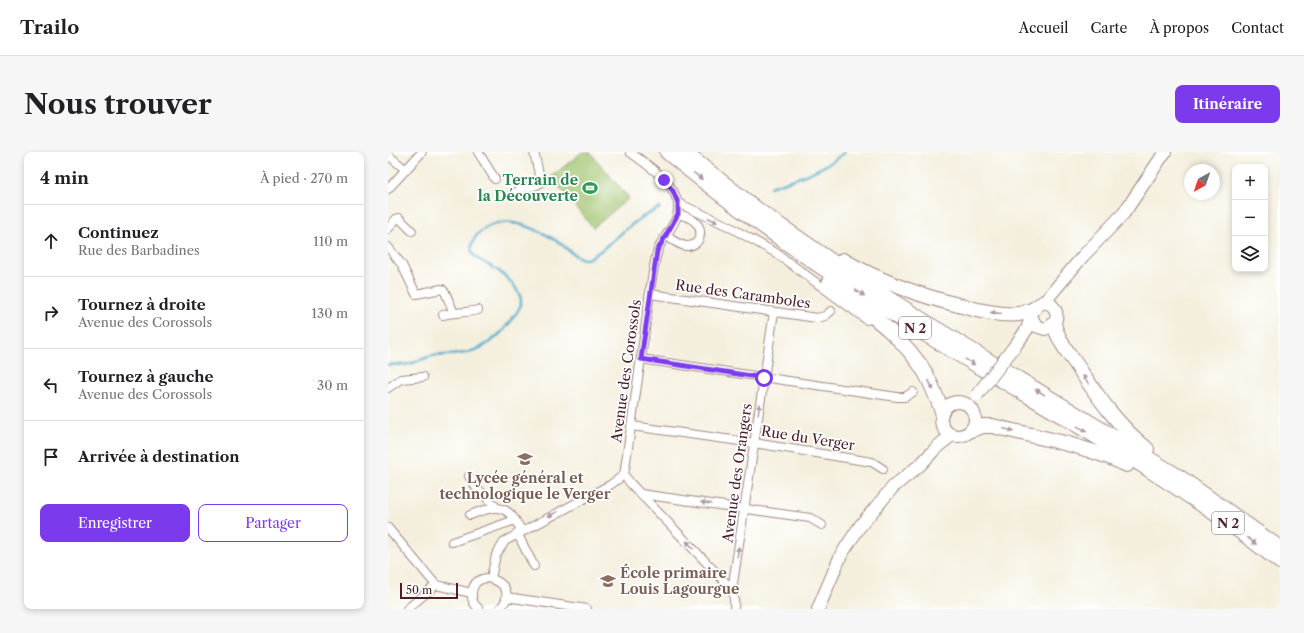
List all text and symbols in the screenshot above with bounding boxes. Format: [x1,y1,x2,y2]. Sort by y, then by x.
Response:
text: Trailo [20,16,79,39]
text: Accueil [1019,19,1069,37]
text: Carte [1091,19,1127,37]
text: À propos [1149,19,1209,37]
text: Contact [1231,19,1284,37]
button: Itinéraire [1175,85,1280,123]
text: Nous trouver [24,87,212,121]
north arrow [1184,164,1220,200]
map controls [1232,164,1268,272]
button: + [1232,164,1268,200]
text: 4 min [40,168,89,188]
text: À pied · 270 m [260,170,348,186]
place label: Terrain de la Découverte [478,171,578,205]
route end [655,171,673,189]
one-way arrow [692,172,703,181]
sports icon: Terrain de la Découverte [581,179,599,197]
button: − [1232,200,1268,236]
one-way arrow [708,217,720,223]
text: Continuez [78,223,159,242]
icon: ahead [40,230,62,252]
text: 110 m [313,233,348,249]
button: layers [1232,236,1268,272]
text: Rue des Barbadines [78,242,200,258]
street label: Rue des Caramboles [674,276,812,312]
one-way arrow [855,289,865,297]
text: Tournez à droite [78,295,206,314]
street label: Avenue des Corossols [607,298,645,445]
icon: right [40,302,62,324]
text: 130 m [312,305,348,321]
one-way arrow [989,310,1002,316]
text: Avenue des Corossols [78,314,212,330]
road number: N 2 [899,317,931,339]
one-way arrow [964,358,976,365]
text: Tournez à gauche [78,367,214,386]
route start [755,369,773,387]
icon: left [40,374,62,396]
one-way arrow [1082,375,1090,385]
text: 30 m [317,377,348,393]
one-way arrow [928,380,934,391]
text: Avenue des Corossols [78,386,212,402]
one-way arrow [1035,388,1045,396]
street label: Avenue des Orangers [718,402,756,545]
one-way arrow [756,403,762,415]
street label: Rue du Verger [760,422,856,454]
one-way arrow [1077,425,1087,433]
one-way arrow [1004,427,1016,433]
icon: arrive [40,446,62,468]
text: Arrivée à destination [78,447,240,466]
school or university icon: Lycée général et technologique le Verger [516,450,534,468]
place label: Lycée général et technologique le Verger [439,469,611,503]
one-way arrow [700,500,712,506]
button: Enregistrer [40,504,190,542]
button: Partager [198,504,348,542]
one-way arrow [548,511,559,518]
road number: N 2 [1212,512,1244,534]
one-way arrow [1247,537,1258,545]
one-way arrow [685,540,695,550]
one-way arrow [735,546,741,558]
place label: École primaire Louis Lagourgue [620,563,739,598]
school or university icon: École primaire Louis Lagourgue [599,572,617,590]
scale bar [400,581,458,600]
text: 50 m [406,583,432,597]

